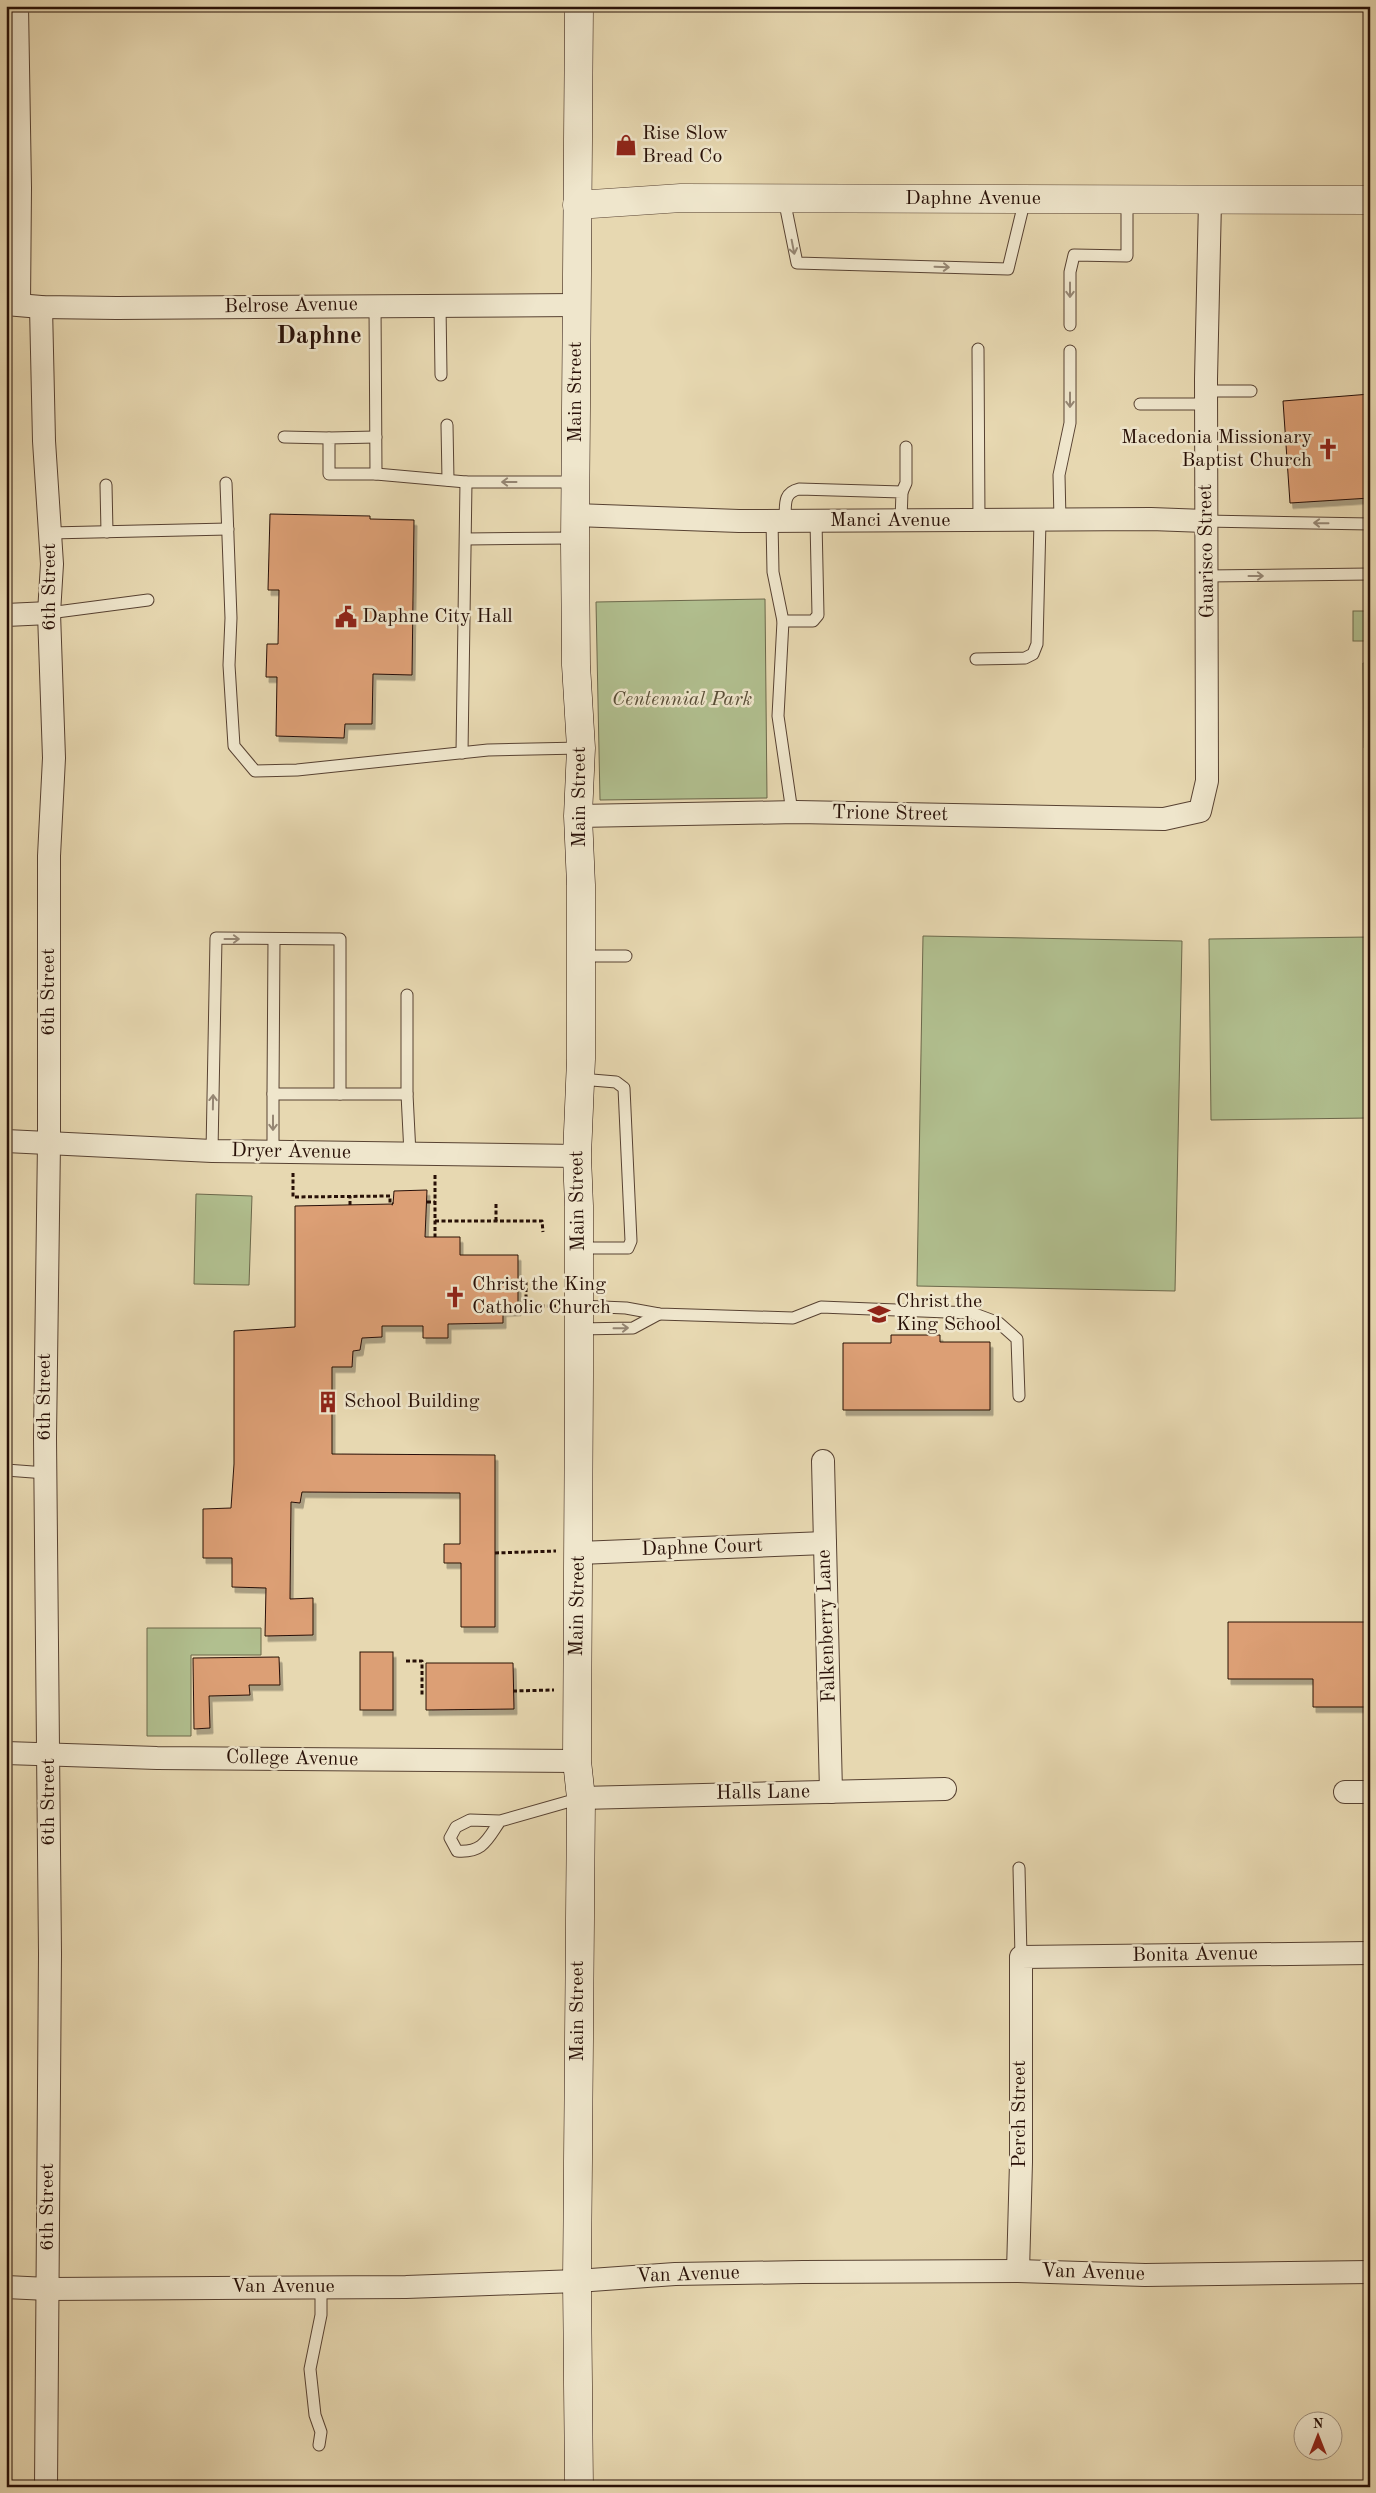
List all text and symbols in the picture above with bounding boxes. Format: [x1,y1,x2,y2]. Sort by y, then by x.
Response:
place label: Rise Slow Bread Co [642,124,729,167]
shop icon: Rise Slow Bread Co [613,132,639,158]
street label: Daphne Avenue [905,189,1041,209]
one-way arrow [789,238,799,254]
one-way arrow [934,263,950,272]
one-way arrow [1065,282,1075,298]
street label: Belrose Avenue [224,295,358,317]
district label: Daphne [276,324,362,349]
street label: Main Street [566,341,586,443]
one-way arrow [1065,391,1075,407]
place label: Macedonia Missionary Baptist Church [1121,428,1312,471]
church icon: Macedonia Missionary Baptist Church [1315,436,1341,462]
one-way arrow [502,477,518,487]
street label: Guarisco Street [1196,484,1218,618]
street label: Manci Avenue [830,511,950,531]
one-way arrow [1313,518,1330,528]
street label: 6th Street [40,543,60,631]
one-way arrow [1247,571,1263,581]
public building icon: Daphne City Hall [333,604,359,630]
place label: Daphne City Hall [362,607,513,627]
park label: Centennial Park [612,690,753,710]
street label: Main Street [570,746,590,848]
street label: Trione Street [832,803,948,825]
one-way arrow [224,934,240,944]
street label: 6th Street [39,948,59,1036]
one-way arrow [208,1095,218,1111]
one-way arrow [268,1114,278,1131]
street label: Dryer Avenue [231,1141,351,1163]
street label: Main Street [567,1150,589,1252]
place label: Christ the King Catholic Church [472,1275,611,1318]
church icon: Christ the King Catholic Church [442,1284,468,1310]
place label: Christ the King School [896,1292,1001,1335]
school or university icon: Christ the King School [866,1301,892,1327]
one-way arrow [613,1324,629,1333]
street label: 6th Street [35,1353,55,1441]
building icon: School Building [315,1389,341,1415]
place label: School Building [344,1392,480,1412]
street label: Daphne Court [641,1536,763,1560]
street label: Falkenberry Lane [814,1549,840,1703]
street label: Main Street [567,1555,589,1657]
street label: College Avenue [226,1748,358,1770]
street label: 6th Street [39,1758,59,1846]
street label: Halls Lane [716,1782,810,1804]
street label: Bonita Avenue [1132,1944,1258,1966]
street label: Main Street [568,1960,588,2062]
street label: Perch Street [1010,2060,1030,2168]
street label: 6th Street [38,2163,58,2251]
street label: Van Avenue [1041,2261,1145,2285]
street label: Van Avenue [636,2263,740,2287]
street label: Van Avenue [231,2277,335,2297]
north arrow [1294,2410,1344,2460]
text: N [1313,2417,1324,2431]

